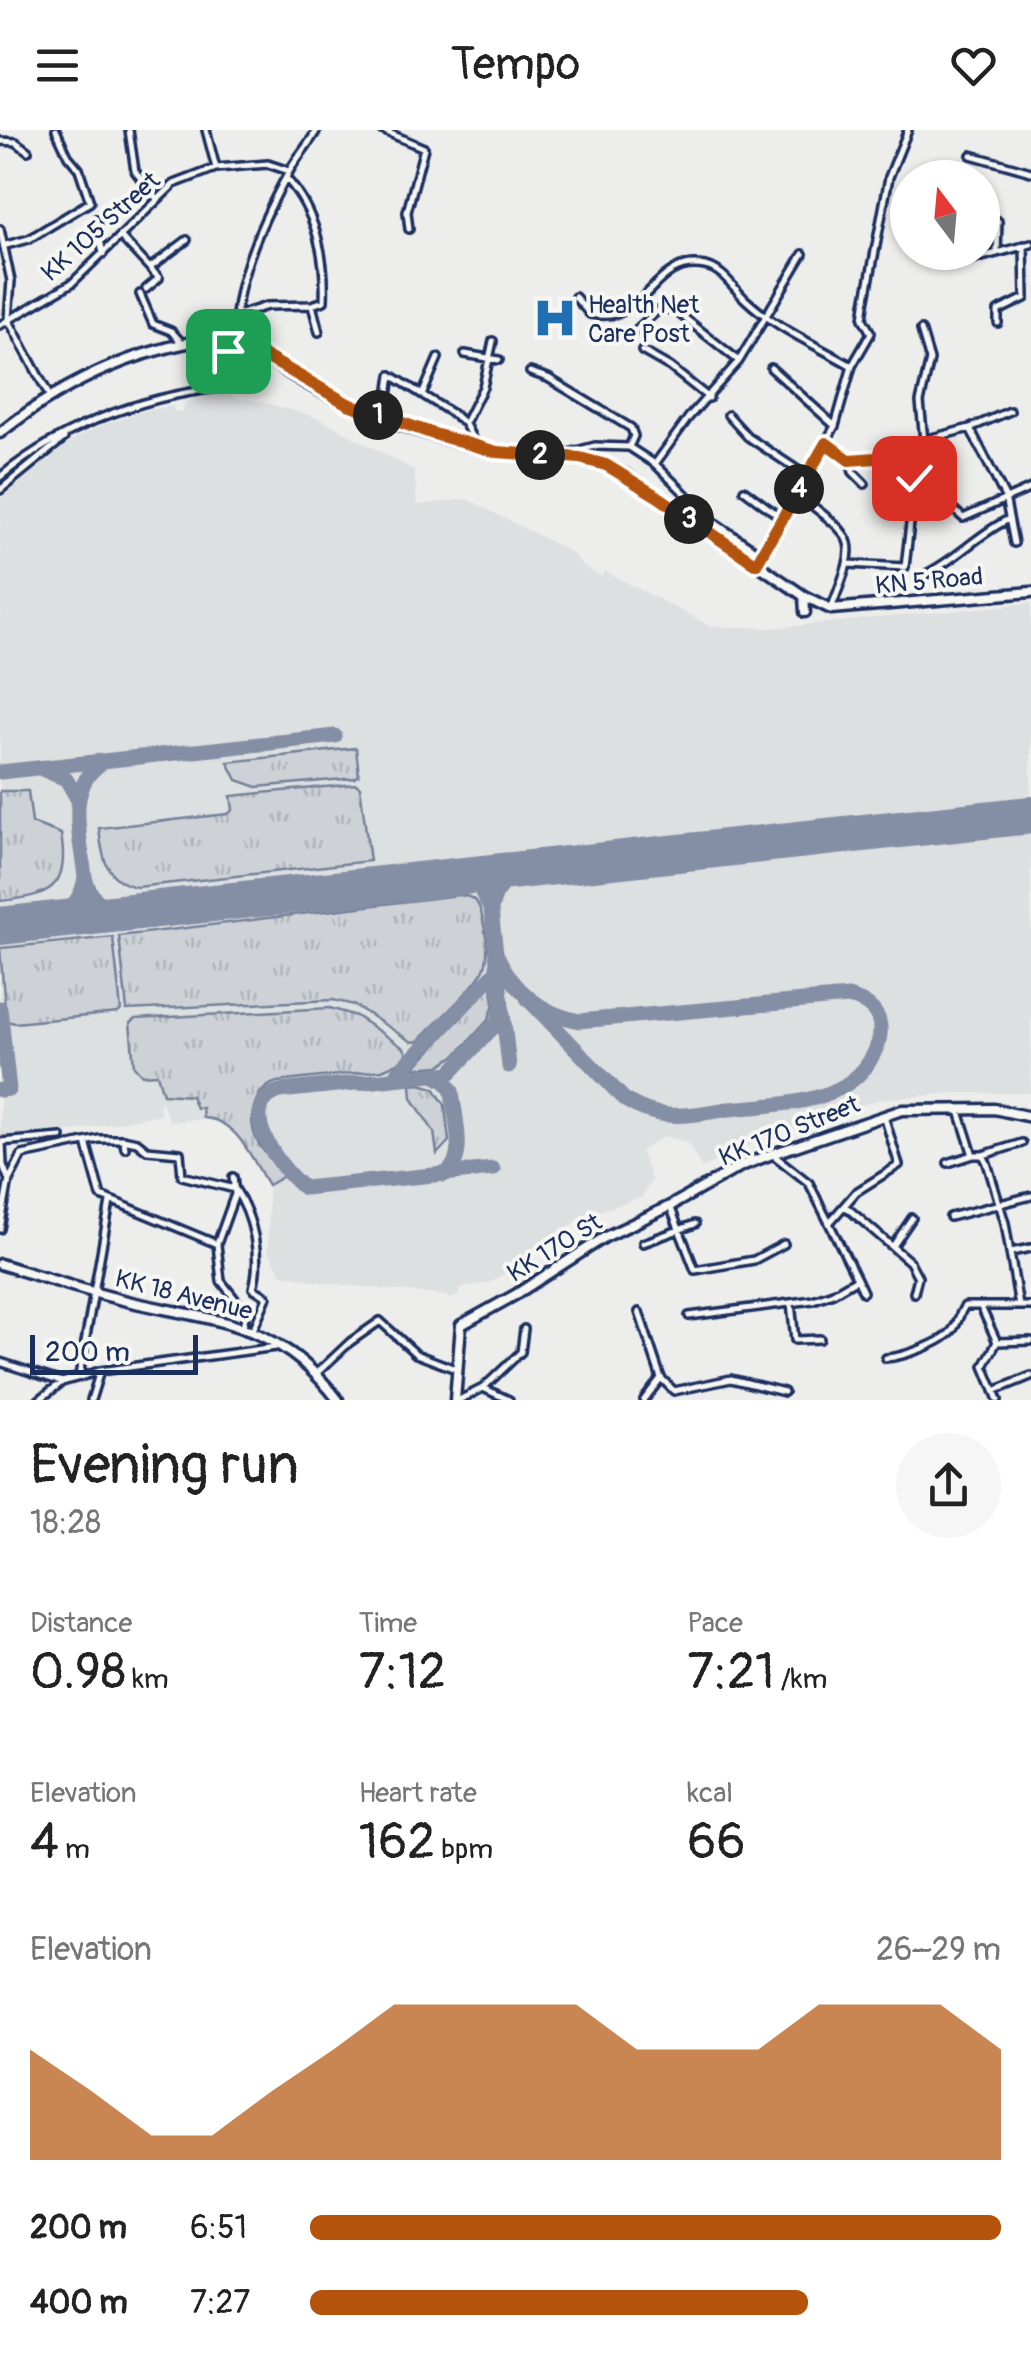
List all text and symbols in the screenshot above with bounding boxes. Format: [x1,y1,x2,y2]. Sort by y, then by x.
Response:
text: Tempo [451,37,580,93]
icon: menu [30,38,85,93]
icon: heart [946,38,1001,93]
north arrow [890,160,1000,270]
map controls [890,160,1000,270]
street label: KK 105 Street [35,165,168,289]
place label: Health Net Care Post [588,290,700,350]
hospital icon: Health Net Care Post [531,294,579,342]
pin [186,309,271,394]
icon: arrive [201,324,256,379]
pin: 1 [353,390,403,440]
text: 1 [373,397,383,432]
pin: 2 [515,430,565,480]
pin [872,436,957,521]
text: 2 [532,437,548,472]
icon: check [887,451,942,506]
pin: 4 [774,464,824,514]
text: 4 [791,471,807,506]
pin: 3 [664,494,714,544]
text: 3 [681,501,697,536]
street label: KN 5 Road [874,561,984,602]
street label: KK 170 Street [715,1089,865,1174]
street label: KK 170 St [502,1207,609,1289]
street label: KK 18 Avenue [112,1263,256,1328]
scale bar [30,1330,198,1374]
text: 200 m [45,1335,130,1370]
text: Evening run [30,1431,299,1500]
button: share [896,1433,1001,1538]
text: 18:28 [30,1503,101,1543]
text: Distance [30,1606,132,1641]
text: Time [359,1606,417,1641]
text: Pace [687,1606,743,1641]
text: 0.98 [30,1641,126,1704]
text: 7:12 [359,1641,446,1704]
text: 7:21 [687,1641,775,1704]
text: km [126,1662,169,1697]
text: /km [775,1662,827,1697]
text: Elevation [30,1776,137,1811]
text: Heart rate [359,1776,477,1811]
text: kcal [687,1776,733,1811]
text: 4 [30,1811,59,1874]
text: 162 [359,1811,435,1874]
text: 66 [687,1811,746,1874]
text: m [59,1832,90,1867]
text: bpm [435,1832,493,1867]
text: Elevation [30,1930,152,1970]
text: 26–29 m [876,1930,1001,1970]
text: 200 m [30,2208,127,2248]
text: 6:51 [190,2208,247,2248]
text: 400 m [30,2283,128,2323]
text: 7:27 [190,2283,250,2323]

